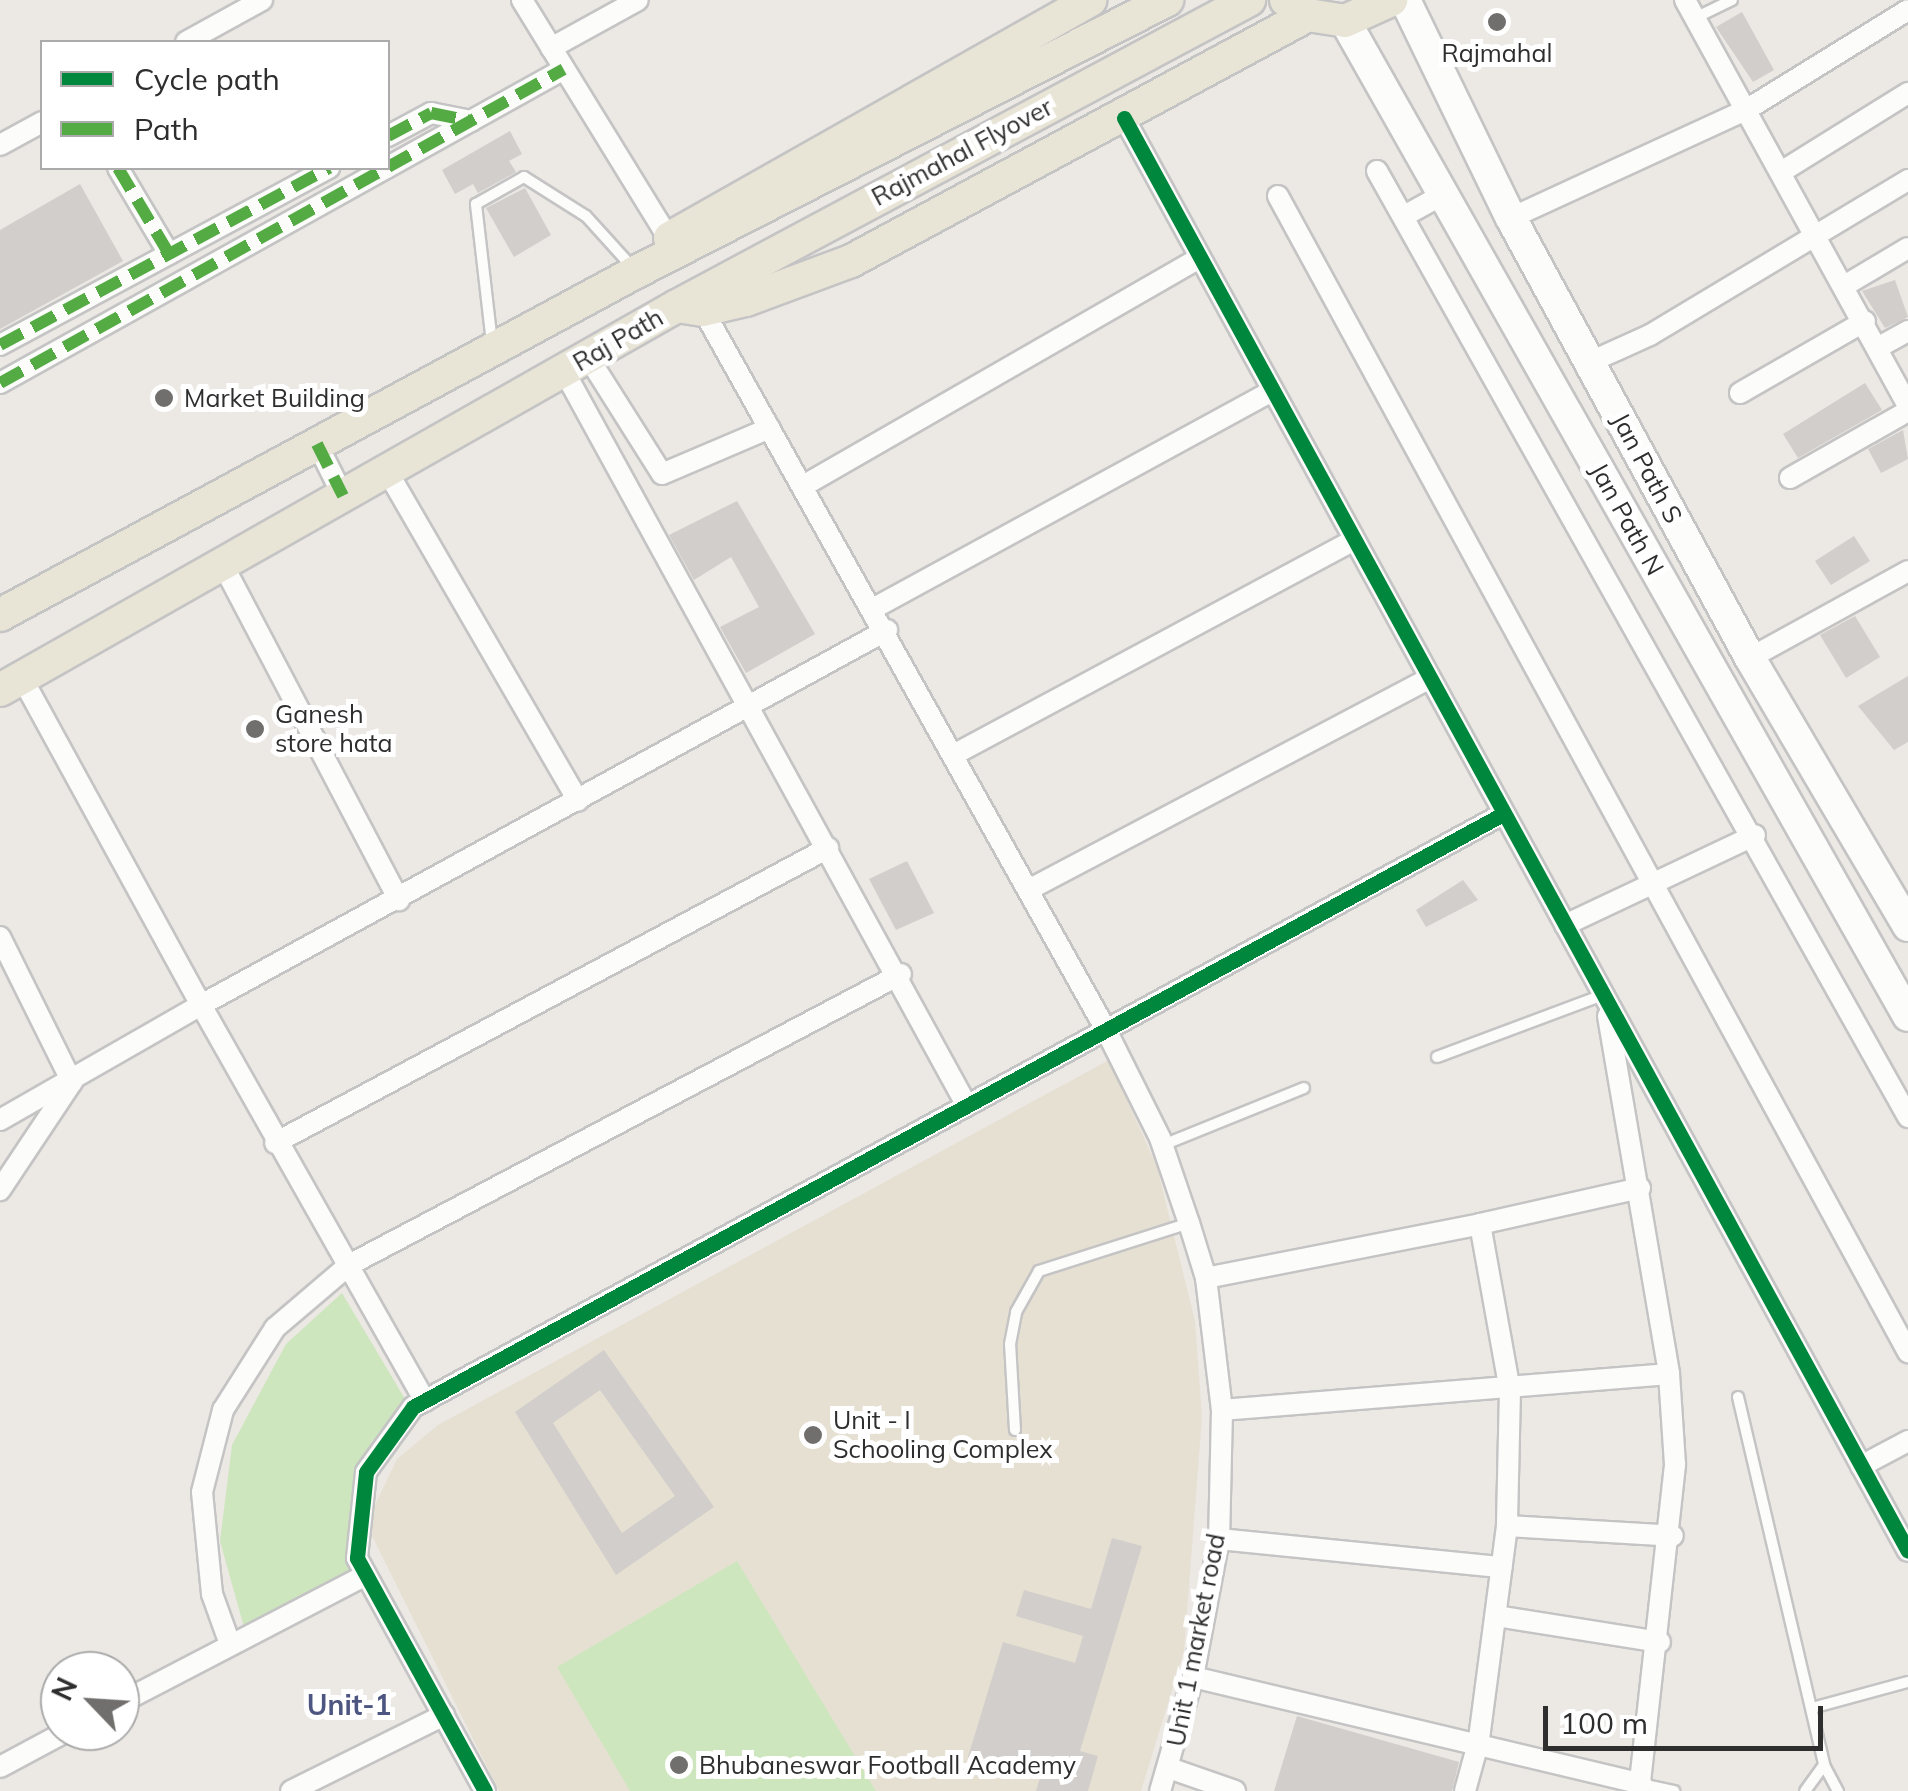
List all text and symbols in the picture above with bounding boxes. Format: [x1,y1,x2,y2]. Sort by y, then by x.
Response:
marker: Rajmahal [1486,11,1508,33]
place label: Rajmahal [1442,38,1552,68]
legend [40,40,390,170]
text: Cycle path [134,60,280,98]
street label: Rajmahal Flyover [867,92,1057,212]
text: Path [134,110,199,148]
street label: Raj Path [568,302,668,378]
place label: Market Building [184,383,365,413]
marker: Market Building [153,387,175,409]
street label: Jan Path S [1605,408,1689,528]
street label: Jan Path N [1584,458,1670,580]
place label: Ganesh store hata [275,700,393,759]
marker: Ganesh store hata [244,718,266,740]
place label: Unit - I Schooling Complex [833,1406,1053,1465]
marker: Unit - I Schooling Complex [802,1424,824,1446]
street label: Unit 1 market road [1161,1531,1231,1749]
north arrow [40,1651,140,1751]
text: N [44,1672,84,1706]
scale bar [1548,1686,1828,1748]
district label: Unit-1 [307,1688,391,1722]
text: 100 m [1560,1704,1648,1742]
place label: Bhubaneswar Football Academy [699,1750,1076,1780]
marker: Bhubaneswar Football Academy [668,1754,690,1776]

